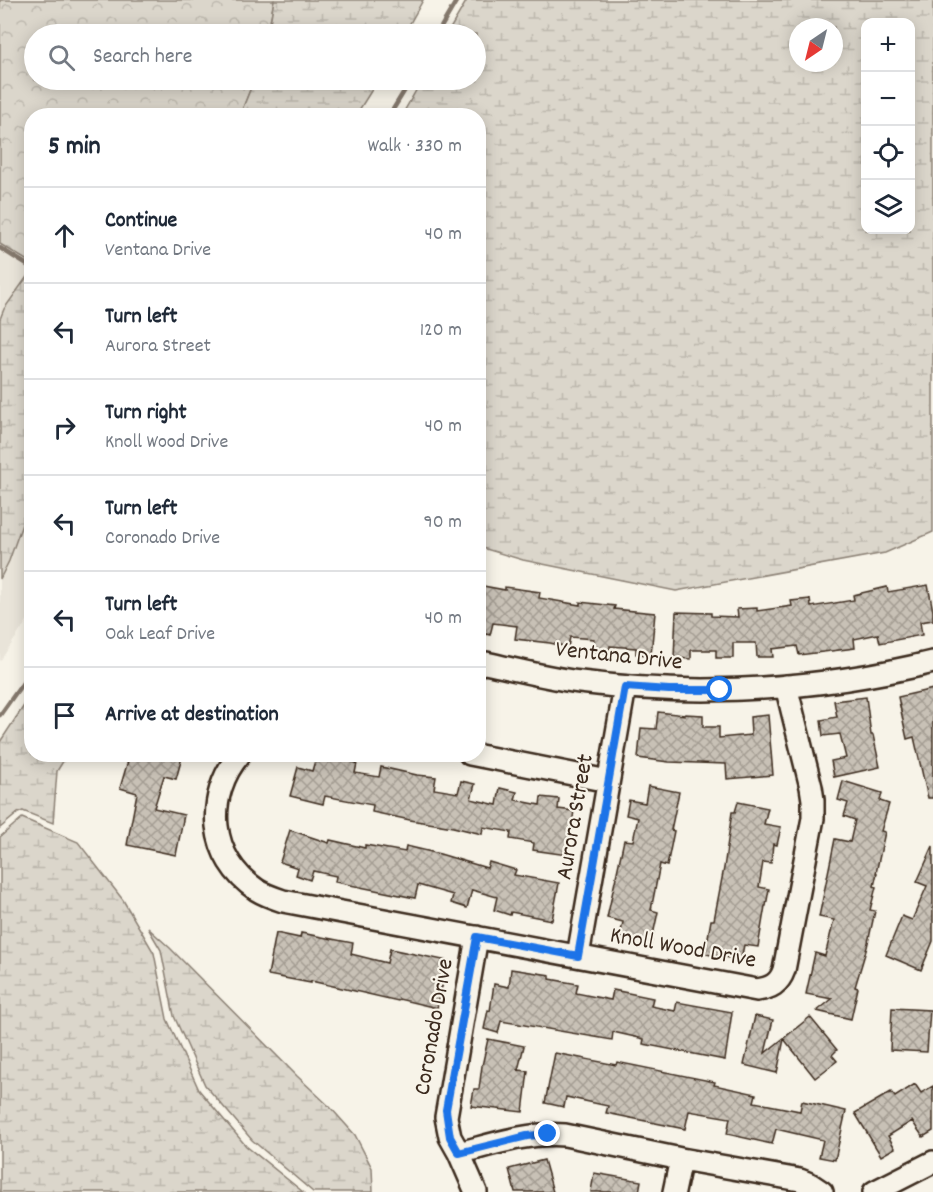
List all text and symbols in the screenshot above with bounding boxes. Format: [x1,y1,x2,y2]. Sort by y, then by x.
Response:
north arrow [789,18,843,72]
map controls [861,18,915,234]
button: + [861,18,915,72]
search box [24,24,486,90]
icon: search [45,41,78,74]
text: Search here [93,42,192,73]
button: − [861,72,915,126]
button: locate [861,126,915,180]
text: 5 min [48,129,101,166]
text: Walk · 330 m [367,133,462,161]
button: layers [861,180,915,234]
text: Continue [105,206,177,237]
icon: ahead [48,219,81,252]
text: 40 m [424,221,462,249]
text: Ventana Drive [105,237,211,265]
text: Turn left [105,302,177,333]
icon: left [48,315,81,348]
text: 120 m [420,317,462,345]
text: Aurora Street [105,333,211,361]
text: Turn right [105,398,187,429]
icon: right [48,411,81,444]
text: 40 m [424,413,462,441]
text: Knoll Wood Drive [105,429,228,457]
text: Turn left [105,494,177,525]
icon: left [48,507,81,540]
text: 90 m [424,509,462,537]
text: Coronado Drive [105,525,220,553]
text: Turn left [105,590,177,621]
icon: left [48,603,81,636]
text: 40 m [424,605,462,633]
text: Oak Leaf Drive [105,621,215,649]
street label: Ventana Drive [554,633,684,681]
route start [706,676,732,702]
icon: arrive [48,699,81,732]
text: Arrive at destination [105,700,279,731]
street label: Aurora Street [548,751,604,882]
street label: Knoll Wood Drive [607,919,759,979]
street label: Coronado Drive [406,956,464,1098]
route end [534,1120,560,1146]

